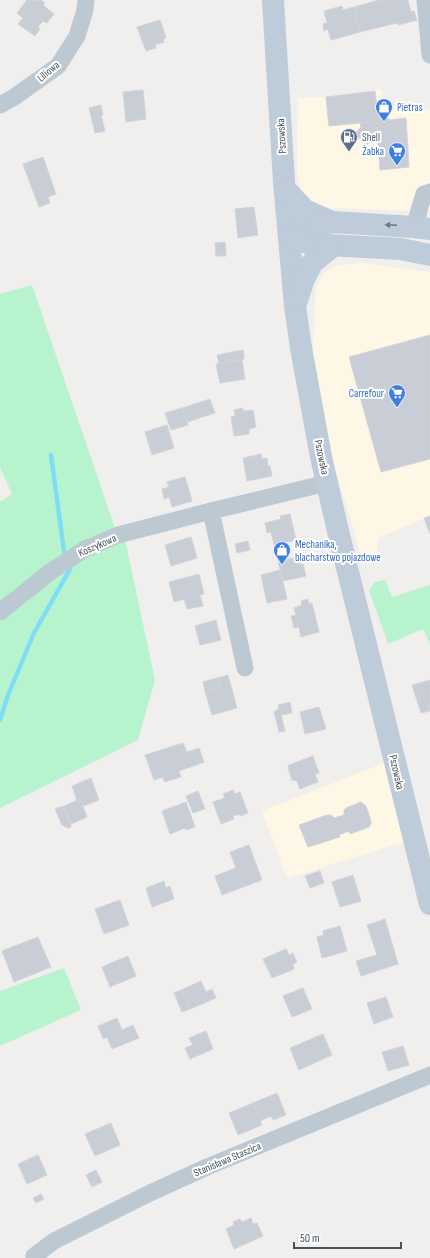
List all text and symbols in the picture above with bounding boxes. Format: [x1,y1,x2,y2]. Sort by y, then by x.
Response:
street label: Liliowa [34,58,62,84]
shop icon: Pietras [374,97,394,122]
place label: Pietras [397,101,423,114]
street label: Pszowska [274,118,289,154]
fuel station icon: Shell [339,127,359,152]
place label: Shell [362,131,380,144]
supermarket icon: Żabka [387,141,407,166]
place label: Żabka [362,144,384,158]
one-way arrow [385,222,397,229]
supermarket icon: Carrefour [387,383,407,408]
place label: Carrefour [349,387,384,400]
street label: Pszowska [311,438,332,476]
street label: Koszykowa [76,531,118,560]
place label: Mechanika, blacharstwo pojazdowe [295,538,381,564]
shop icon: Mechanika, blacharstwo pojazdowe [272,540,292,565]
street label: Pszowska [386,753,407,791]
street label: Stanisława Staszica [192,1139,263,1179]
scale bar [294,1224,401,1250]
text: 50 m [300,1231,320,1246]

